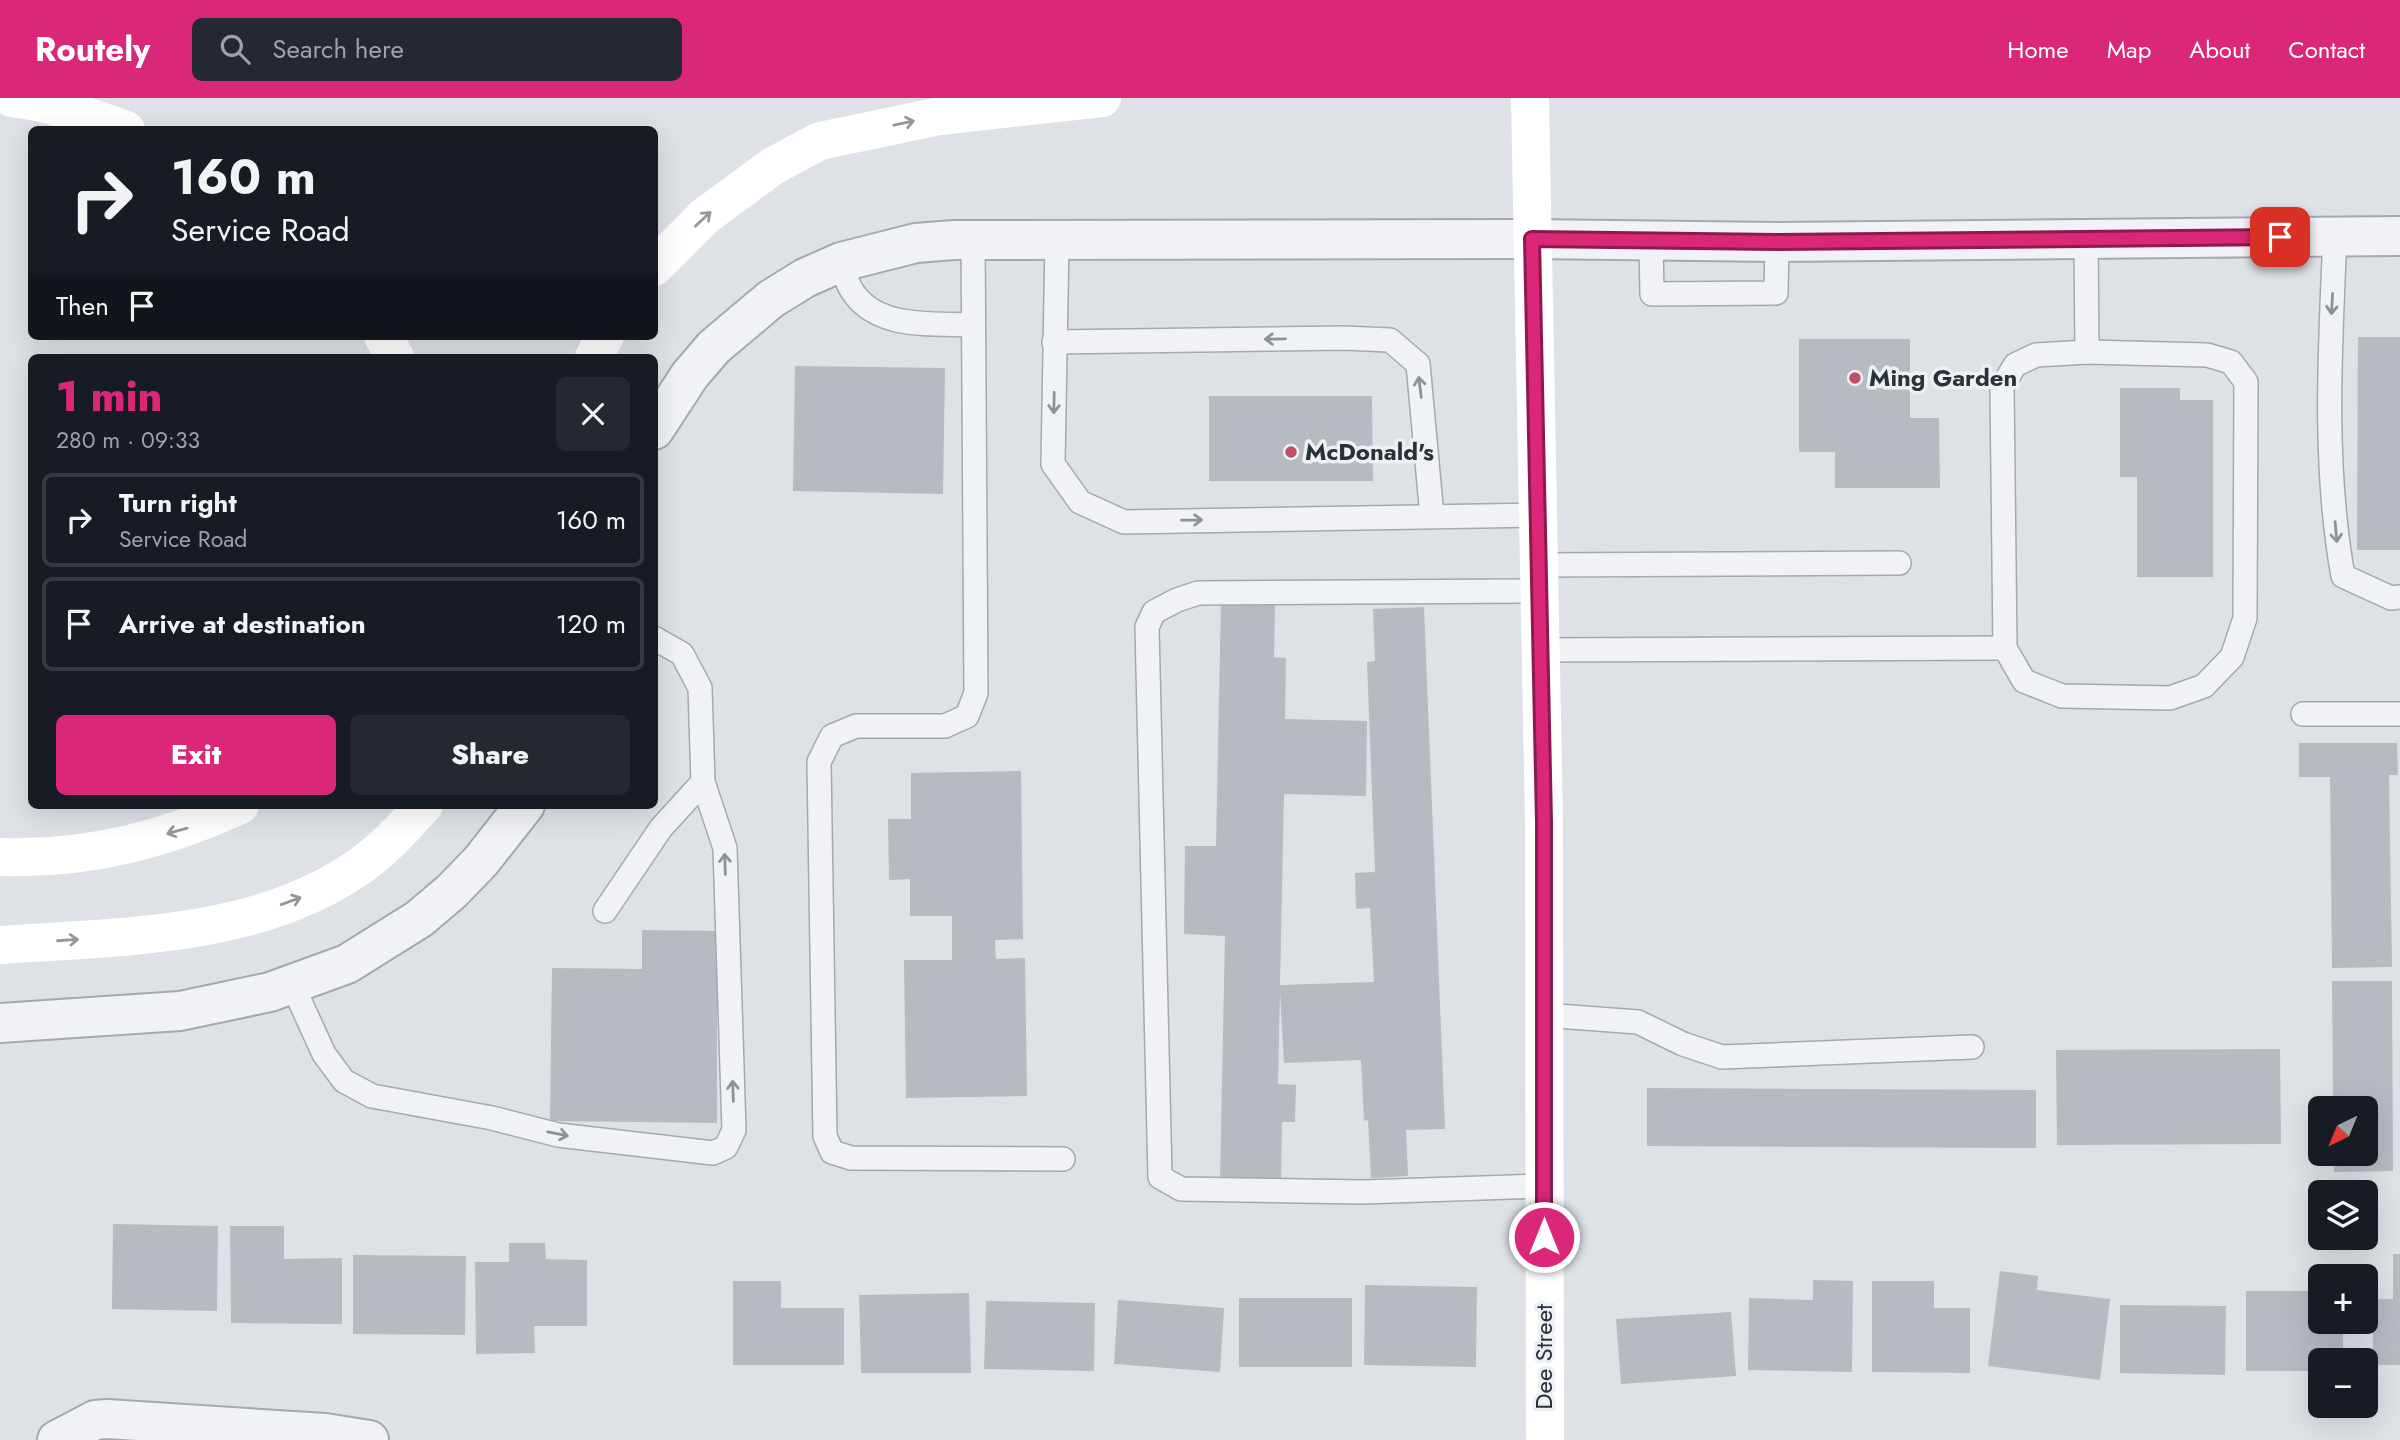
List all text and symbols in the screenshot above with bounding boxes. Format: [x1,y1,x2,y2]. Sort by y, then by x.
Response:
search box [192,18,682,81]
text: Routely [35,26,150,73]
icon: search [216,30,254,68]
text: Search here [272,30,404,68]
text: Home [2007,32,2069,67]
text: Map [2107,32,2151,67]
text: About [2189,32,2250,67]
text: Contact [2288,32,2365,67]
one-way arrow [892,116,915,130]
text: 160 m [171,142,316,212]
icon: right [56,154,147,245]
text: Service Road [171,207,350,253]
pin [2250,207,2310,267]
one-way arrow [694,210,711,227]
icon: arrive [2261,218,2299,256]
text: Then [56,287,109,325]
icon: arrive [123,287,161,325]
one-way arrow [2325,293,2338,316]
one-way arrow [1264,333,1287,346]
place label: Ming Garden [1869,360,2017,395]
text: 1 min [56,366,162,427]
marker: Ming Garden [1847,370,1863,386]
one-way arrow [1414,376,1427,399]
button: close [556,377,630,451]
one-way arrow [1047,391,1061,414]
text: 280 m · 09:33 [56,423,200,457]
place label: McDonald's [1305,434,1434,469]
marker: McDonald's [1283,444,1299,460]
text: Turn right [119,484,237,522]
icon: right [60,501,98,539]
text: 160 m [556,501,626,539]
one-way arrow [1181,514,1204,527]
one-way arrow [2330,520,2343,542]
text: Service Road [119,522,247,556]
icon: arrive [60,605,98,643]
text: Arrive at destination [119,605,366,643]
text: 120 m [556,605,626,643]
button: Exit [56,715,336,795]
button: Share [350,715,630,795]
one-way arrow [166,825,188,838]
one-way arrow [719,853,732,876]
one-way arrow [279,894,301,906]
one-way arrow [56,933,79,946]
one-way arrow [726,1080,740,1103]
north arrow [2308,1096,2378,1166]
map controls [2308,1096,2378,1418]
one-way arrow [546,1128,569,1142]
button: layers [2308,1180,2378,1250]
position arrow [1507,1200,1581,1274]
button: + [2308,1264,2378,1334]
street label: Dee Street [1526,1304,1561,1410]
button: − [2308,1348,2378,1418]

